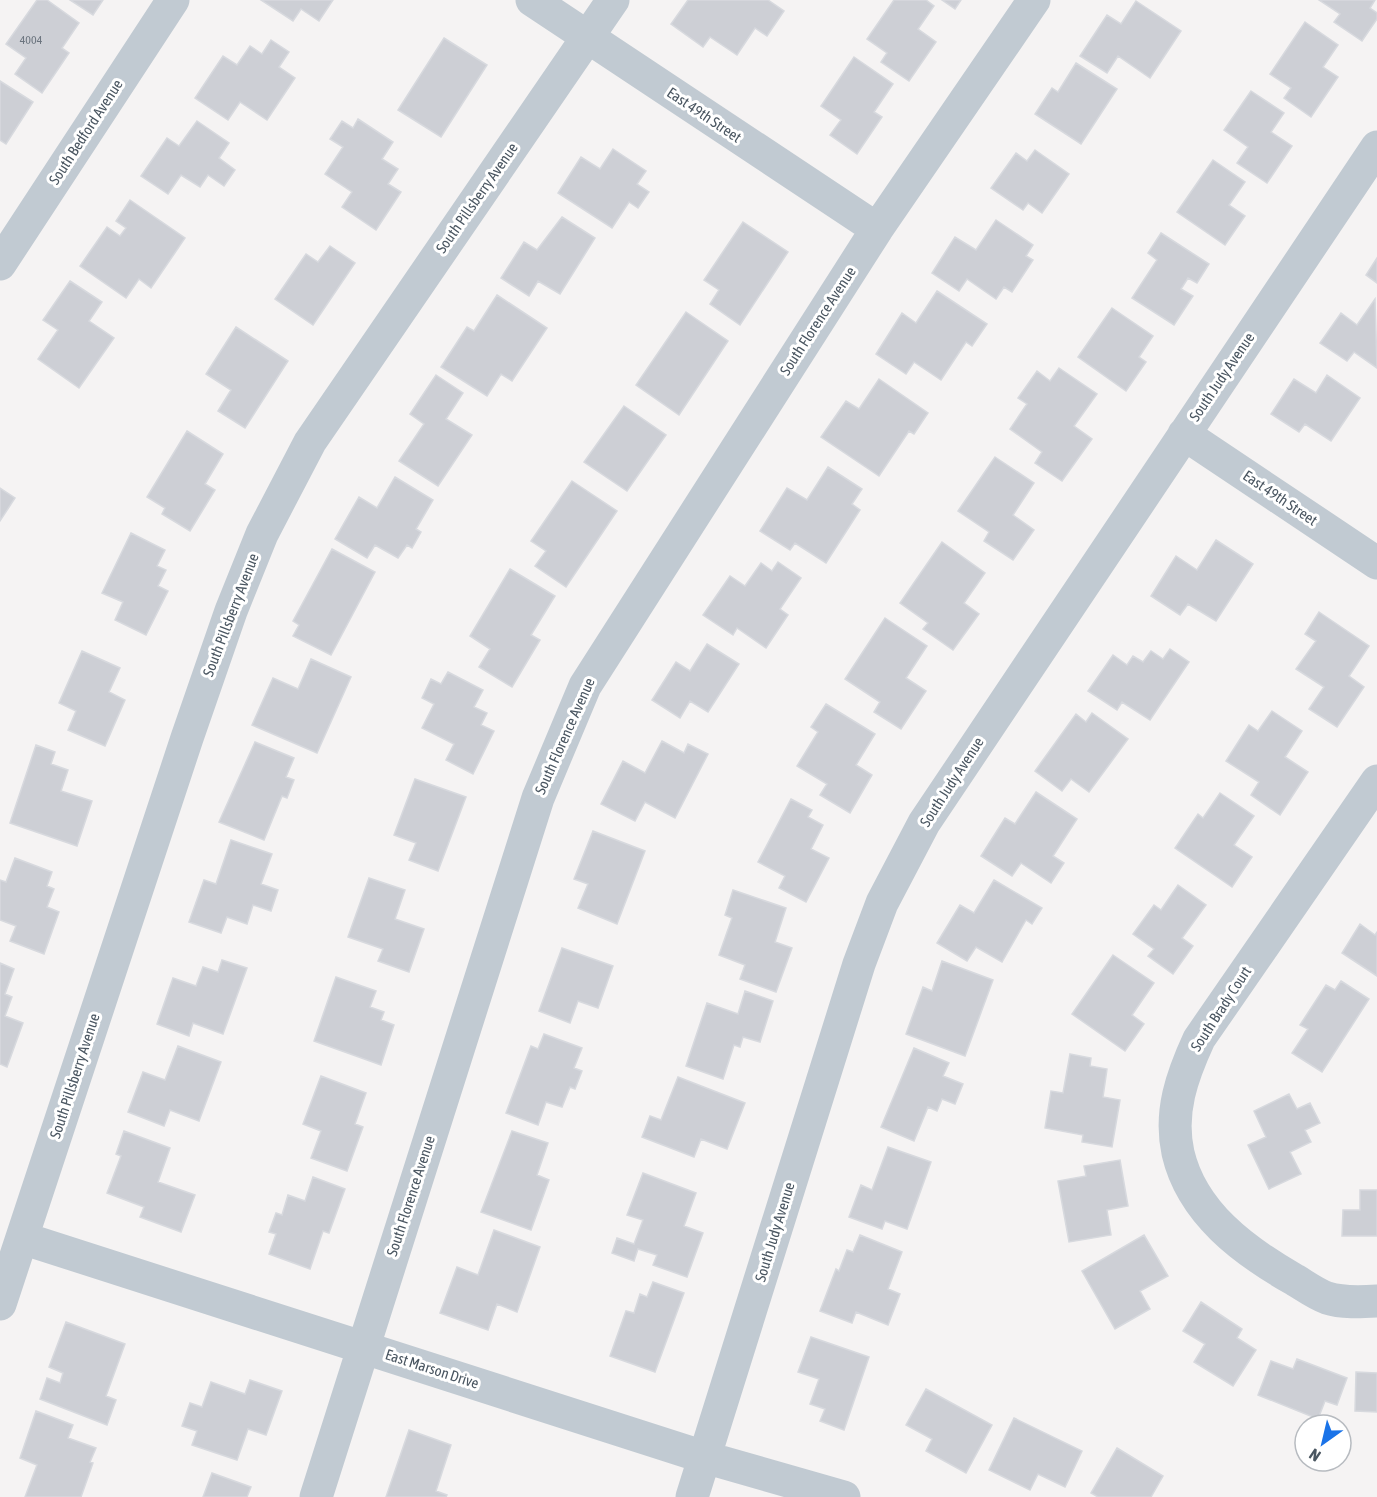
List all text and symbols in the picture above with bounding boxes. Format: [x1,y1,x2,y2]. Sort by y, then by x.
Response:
house number: 4004 [20,33,43,47]
street label: South Bedford Avenue [45,76,126,187]
street label: East 49th Street [664,84,745,146]
street label: South Pillsberry Avenue [432,139,521,256]
street label: South Florence Avenue [776,263,859,378]
street label: South Judy Avenue [1186,329,1258,424]
street label: East 49th Street [1240,467,1321,529]
street label: South Pillsberry Avenue [199,551,262,679]
street label: South Florence Avenue [531,675,598,797]
street label: South Judy Avenue [916,734,987,830]
street label: South Brady Court [1187,963,1254,1054]
street label: South Pillsberry Avenue [46,1011,103,1141]
street label: South Florence Avenue [383,1133,438,1258]
street label: South Judy Avenue [751,1180,798,1284]
street label: East Marson Drive [383,1345,481,1392]
north arrow [1293,1413,1353,1473]
text: N [1306,1445,1324,1466]

